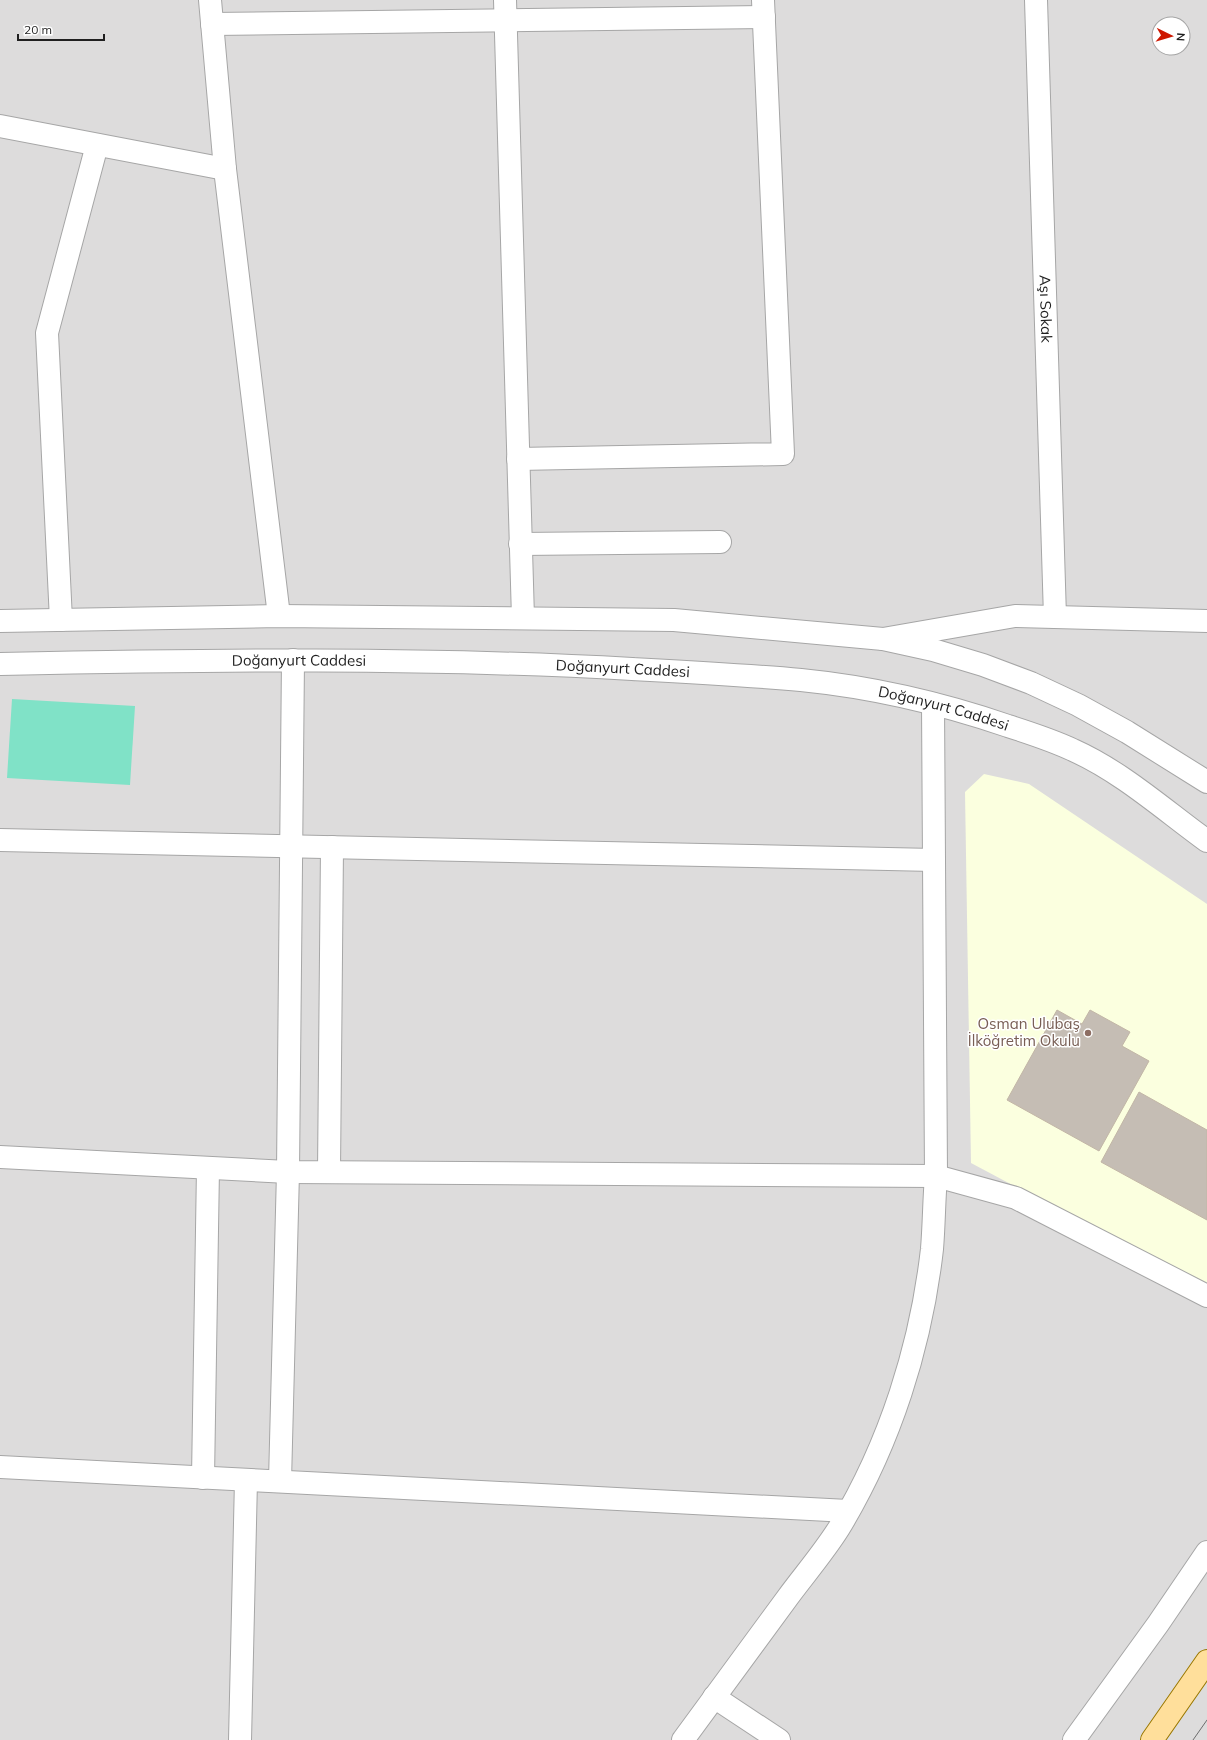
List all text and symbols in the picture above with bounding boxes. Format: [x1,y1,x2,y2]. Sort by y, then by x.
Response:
scale bar [18,16,104,42]
north arrow [1151,16,1191,56]
text: 20 m [24,22,52,37]
text: N [1174,32,1188,42]
street label: Aşı Sokak [1035,274,1057,343]
street label: Doğanyurt Caddesi [232,650,366,670]
street label: Doğanyurt Caddesi [555,655,690,681]
street label: Doğanyurt Caddesi [877,682,1011,735]
place label: Osman Ulubaş İlköğretim Okulu [968,1014,1080,1050]
marker: Osman Ulubaş İlköğretim Okulu [1083,1028,1093,1038]

